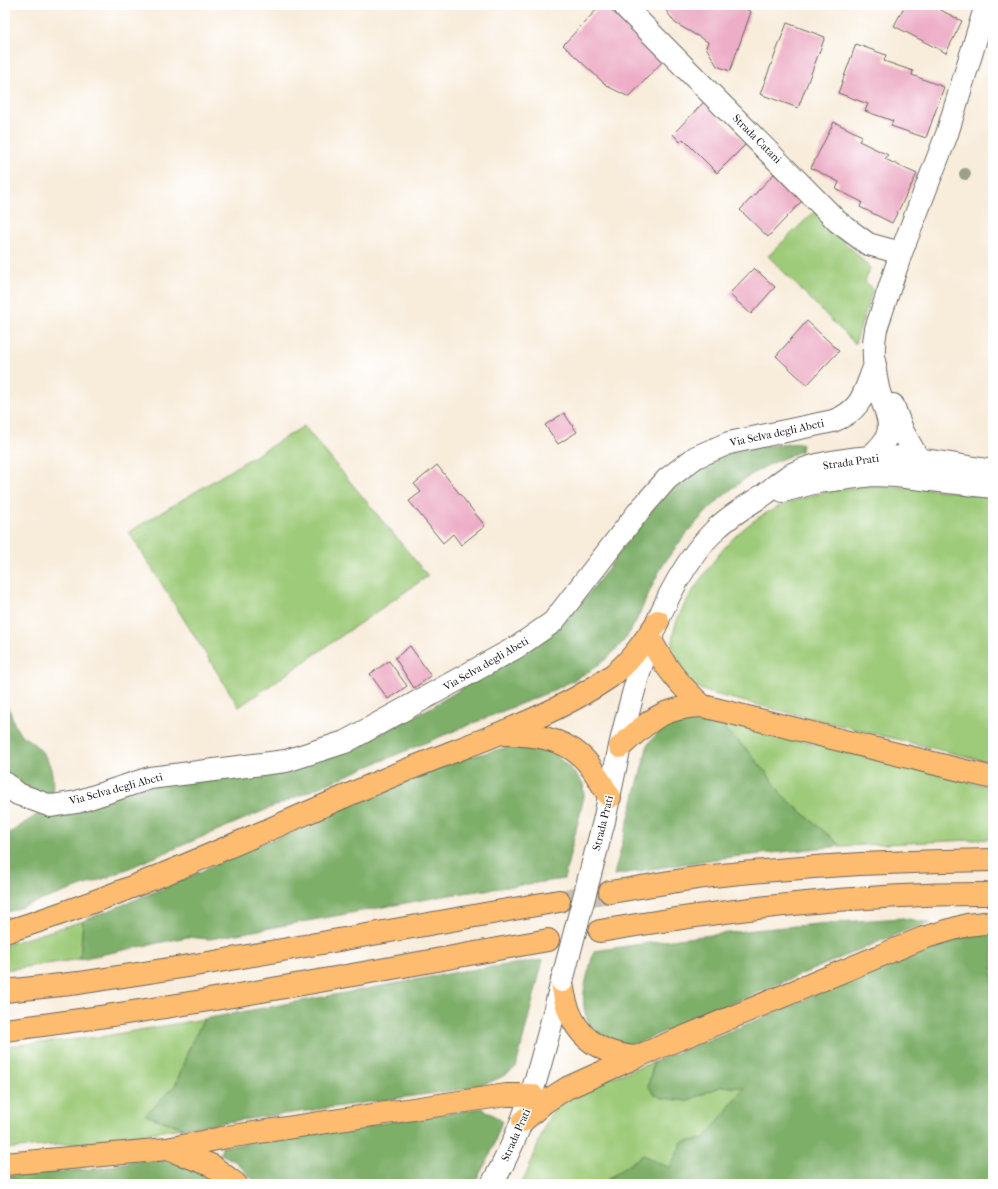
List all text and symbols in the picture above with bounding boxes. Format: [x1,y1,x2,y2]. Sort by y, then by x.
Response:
street label: Strada Catani [730,112,785,167]
street label: Via Selva degli Abeti [728,416,826,450]
street label: Strada Prati [822,452,881,472]
street label: Via Selva degli Abeti [440,634,532,694]
street label: Via Selva degli Abeti [67,770,165,808]
street label: Strada Prati [590,793,616,852]
street label: Strada Prati [499,1106,534,1163]

